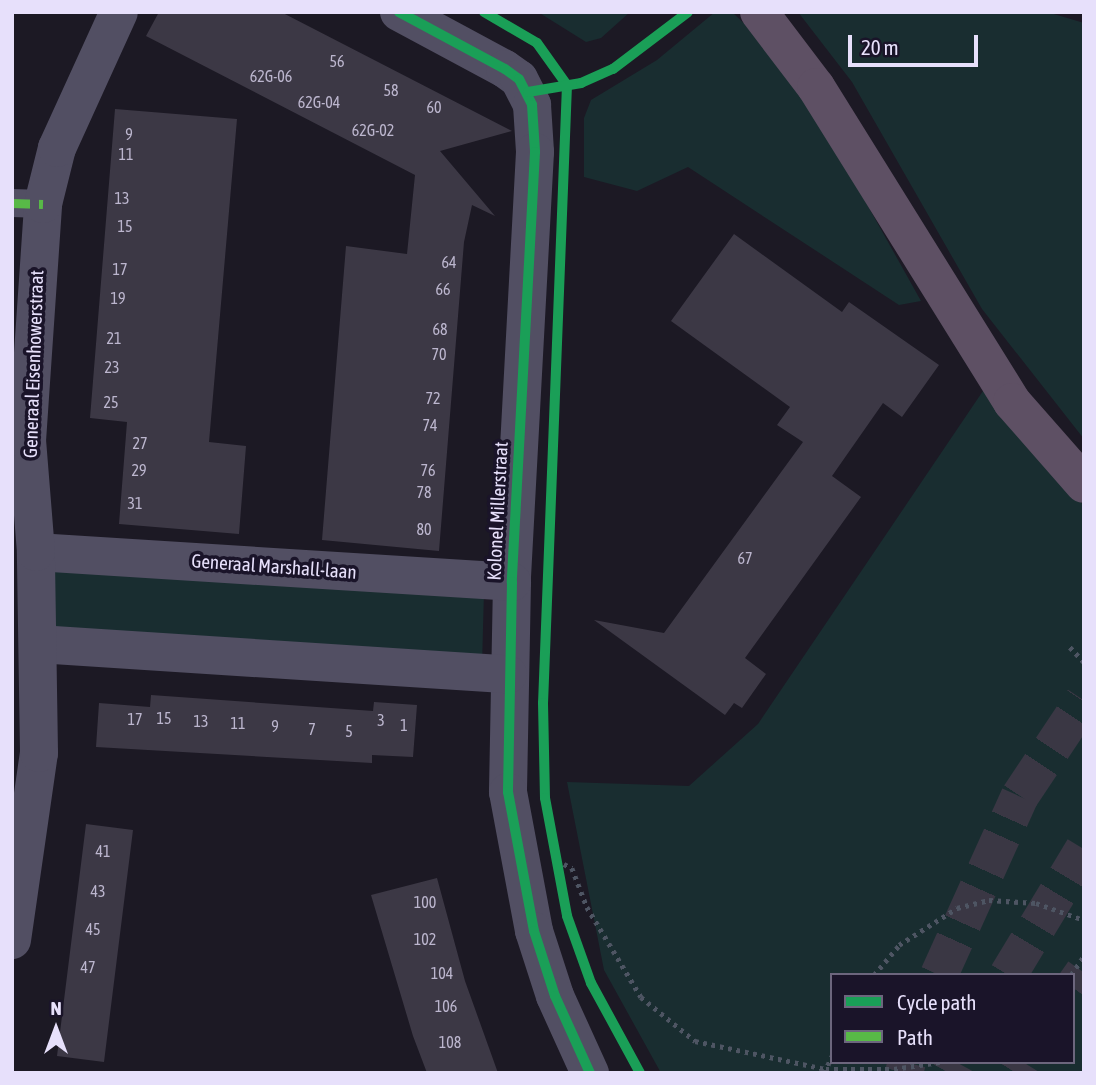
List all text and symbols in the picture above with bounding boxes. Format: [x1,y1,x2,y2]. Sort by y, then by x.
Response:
scale bar [851,21,981,65]
text: 20 m [861,35,899,59]
house number: 56 [329,51,345,71]
house number: 62G-06 [250,66,292,86]
house number: 58 [383,80,399,100]
house number: 62G-04 [298,92,340,112]
house number: 60 [426,97,442,117]
house number: 62G-02 [352,120,394,140]
house number: 9 [125,124,133,144]
house number: 11 [118,144,134,164]
house number: 13 [114,188,130,208]
house number: 15 [117,216,133,236]
house number: 64 [441,252,457,272]
house number: 17 [112,259,128,279]
street label: Generaal Eisenhowerstraat [19,270,49,458]
house number: 66 [435,279,451,299]
house number: 19 [110,288,126,308]
house number: 68 [432,319,448,339]
house number: 21 [106,328,122,348]
house number: 70 [431,344,447,364]
house number: 23 [104,357,120,377]
house number: 72 [425,388,441,408]
house number: 25 [103,392,119,412]
house number: 74 [422,415,438,435]
house number: 27 [132,433,148,453]
street label: Kolonel Millerstraat [483,441,513,581]
house number: 29 [131,460,147,480]
house number: 76 [420,460,436,480]
house number: 78 [416,482,432,502]
house number: 31 [127,493,143,513]
house number: 80 [416,519,432,539]
house number: 67 [737,548,753,568]
street label: Generaal Marshall-laan [191,550,357,584]
house number: 15 [156,708,172,728]
house number: 17 [127,709,143,729]
house number: 3 [377,710,385,730]
house number: 13 [193,711,209,731]
house number: 11 [230,713,246,733]
house number: 1 [400,715,408,735]
house number: 9 [271,716,279,736]
house number: 7 [308,719,316,739]
house number: 5 [345,721,353,741]
house number: 41 [95,841,111,861]
house number: 43 [90,881,106,901]
house number: 100 [414,892,436,912]
house number: 45 [85,919,101,939]
house number: 102 [414,929,436,949]
house number: 47 [80,957,96,977]
house number: 104 [431,963,453,983]
legend [830,973,1075,1064]
text: Cycle path [897,990,976,1014]
north arrow [21,994,91,1064]
house number: 106 [435,996,457,1016]
text: N [50,997,62,1019]
text: Path [897,1025,933,1049]
house number: 108 [439,1032,461,1052]

